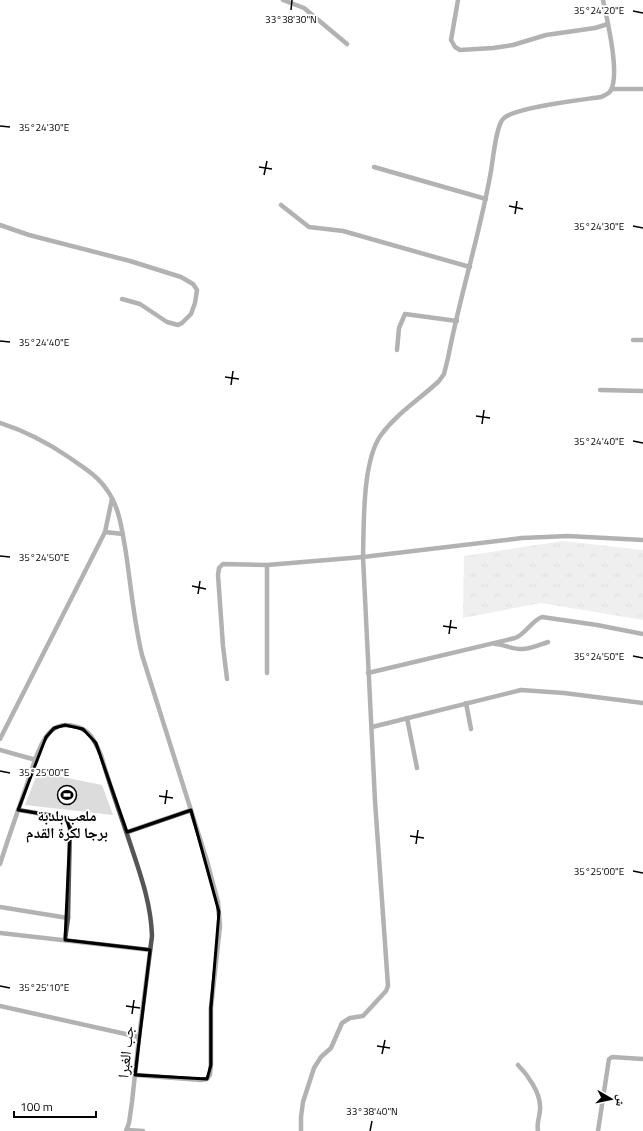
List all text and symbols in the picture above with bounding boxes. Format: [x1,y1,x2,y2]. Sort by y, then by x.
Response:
text: 35°24'20"E [574,3,625,18]
text: 33°38'30"N [265,12,317,27]
text: 35°24'30"E [19,120,70,135]
text: 35°24'30"E [574,219,625,234]
text: 35°24'40"E [19,335,70,350]
text: 35°24'40"E [574,434,625,449]
text: 35°24'50"E [19,550,70,565]
text: 35°24'50"E [574,649,625,664]
text: 35°25'00"E [19,765,70,780]
sports icon: ملعب بلدبة برجا لكرة القدم [56,784,78,806]
place label: ملعب بلدبة برجا لكرة القدم [26,804,108,844]
text: 35°25'00"E [574,864,625,879]
text: 35°25'10"E [19,980,70,995]
street label: جب الغبرا [111,1024,140,1079]
north arrow [591,1079,631,1119]
scale bar [14,1093,96,1119]
text: ش [612,1094,630,1108]
text: 100 m [20,1097,53,1116]
text: 33°38'40"N [346,1104,398,1119]

